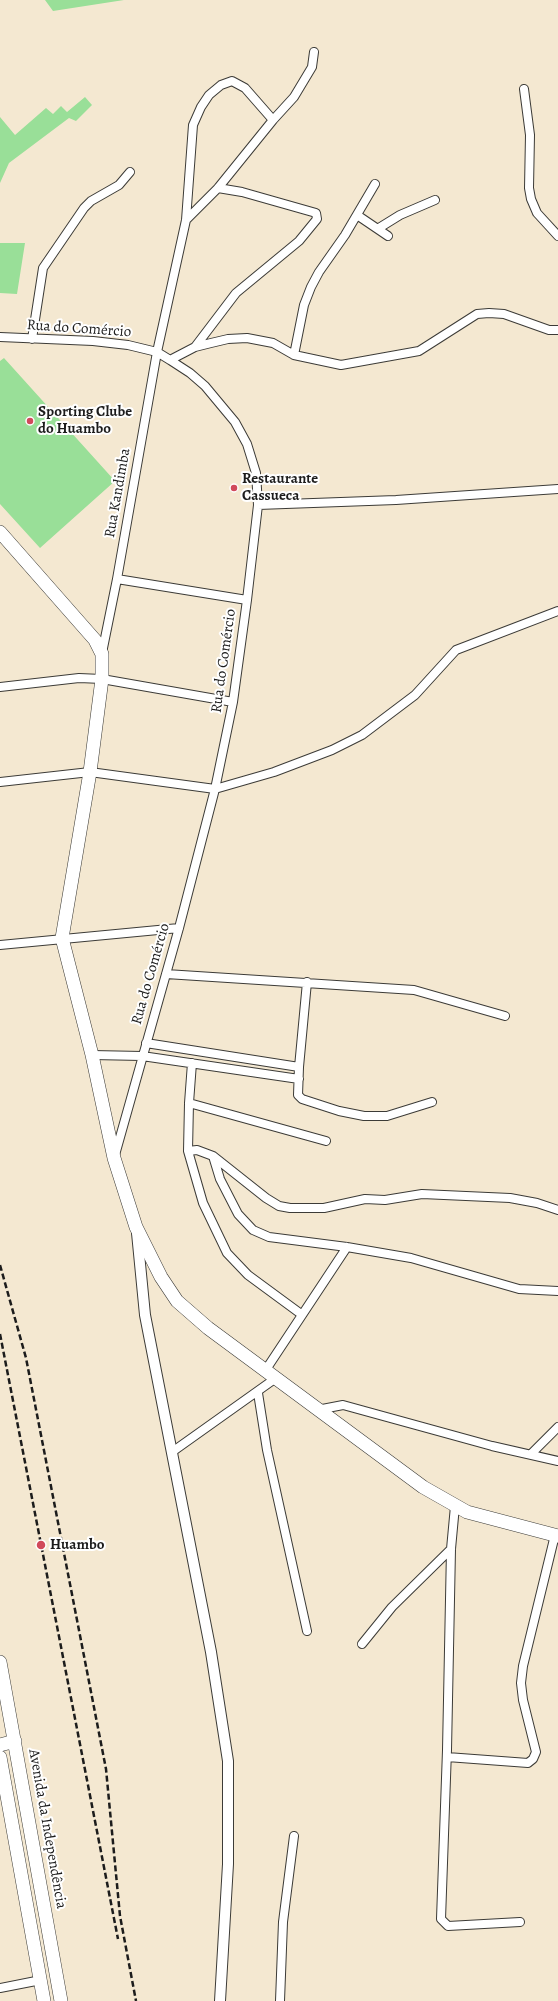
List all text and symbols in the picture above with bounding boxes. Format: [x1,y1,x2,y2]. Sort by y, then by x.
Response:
street label: Rua do Comércio [26,316,132,342]
place label: Sporting Clube do Huambo [38,403,132,438]
marker: Sporting Clube do Huambo [25,416,35,426]
street label: Rua Kandimba [101,447,135,539]
place label: Restaurante Cassueca [242,470,318,505]
marker: Restaurante Cassueca [229,483,239,493]
street label: Rua do Comércio [208,608,240,714]
street label: Rua do Comércio [128,921,174,1027]
place label: Huambo [50,1536,105,1554]
marker: Huambo [35,1539,47,1551]
street label: Avenida da Independência [24,1748,70,1910]

